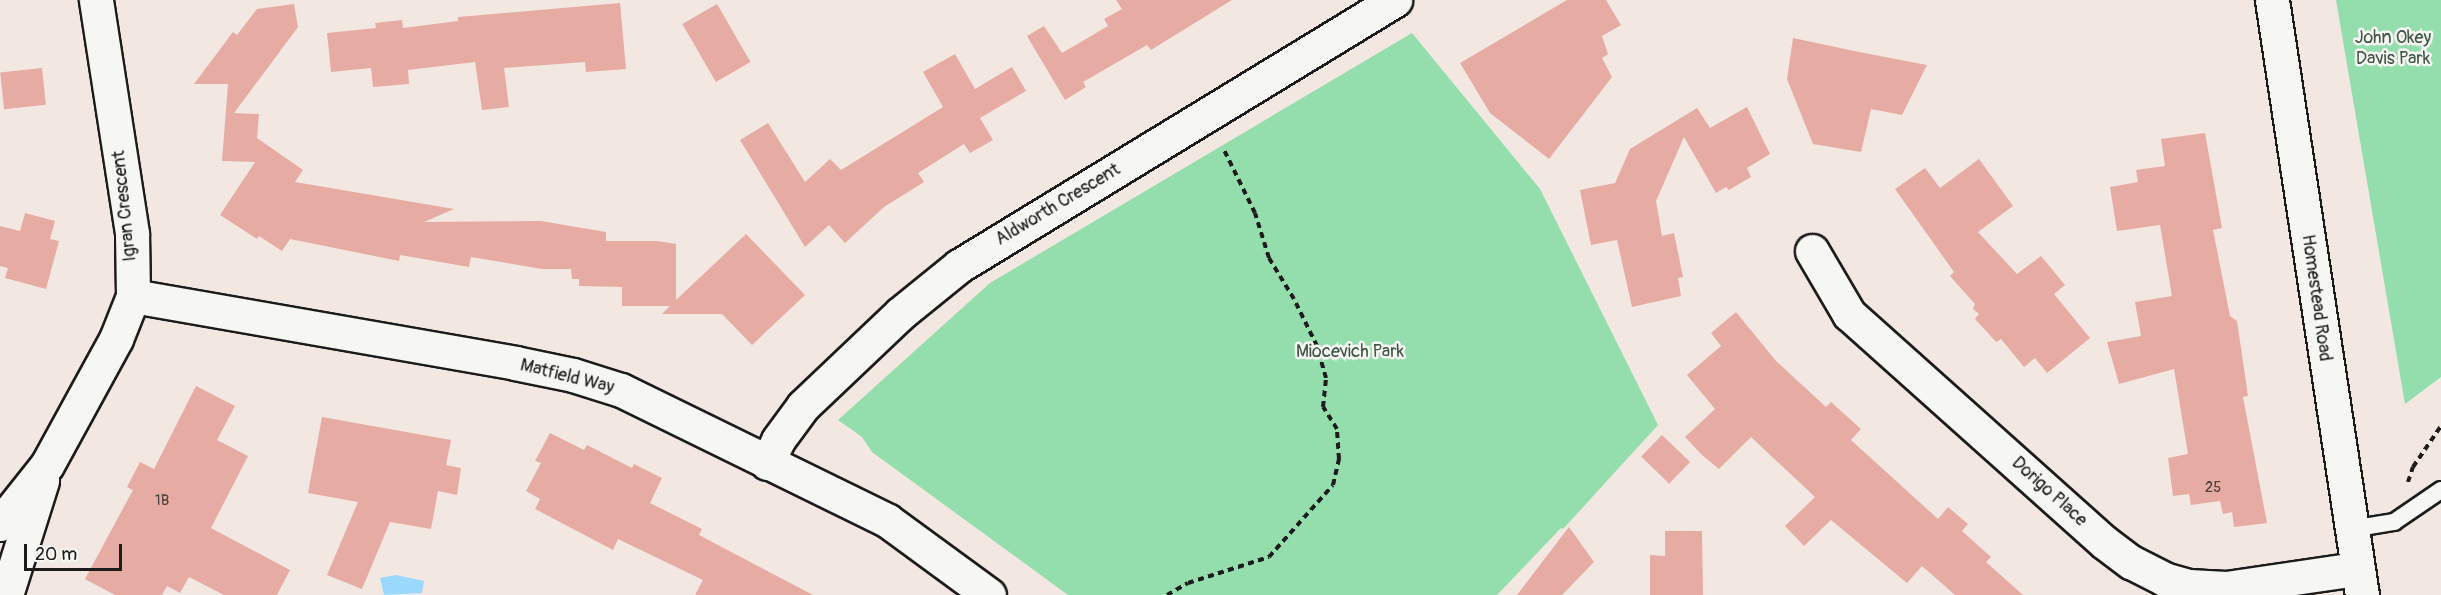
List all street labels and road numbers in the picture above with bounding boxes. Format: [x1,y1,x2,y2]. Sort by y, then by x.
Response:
street label: Igran Crescent [108,149,142,263]
street label: Aldworth Crescent [992,159,1124,251]
street label: Homestead Road [2296,233,2336,363]
street label: Matfield Way [518,355,616,399]
street label: Dorigo Place [2007,453,2091,531]

